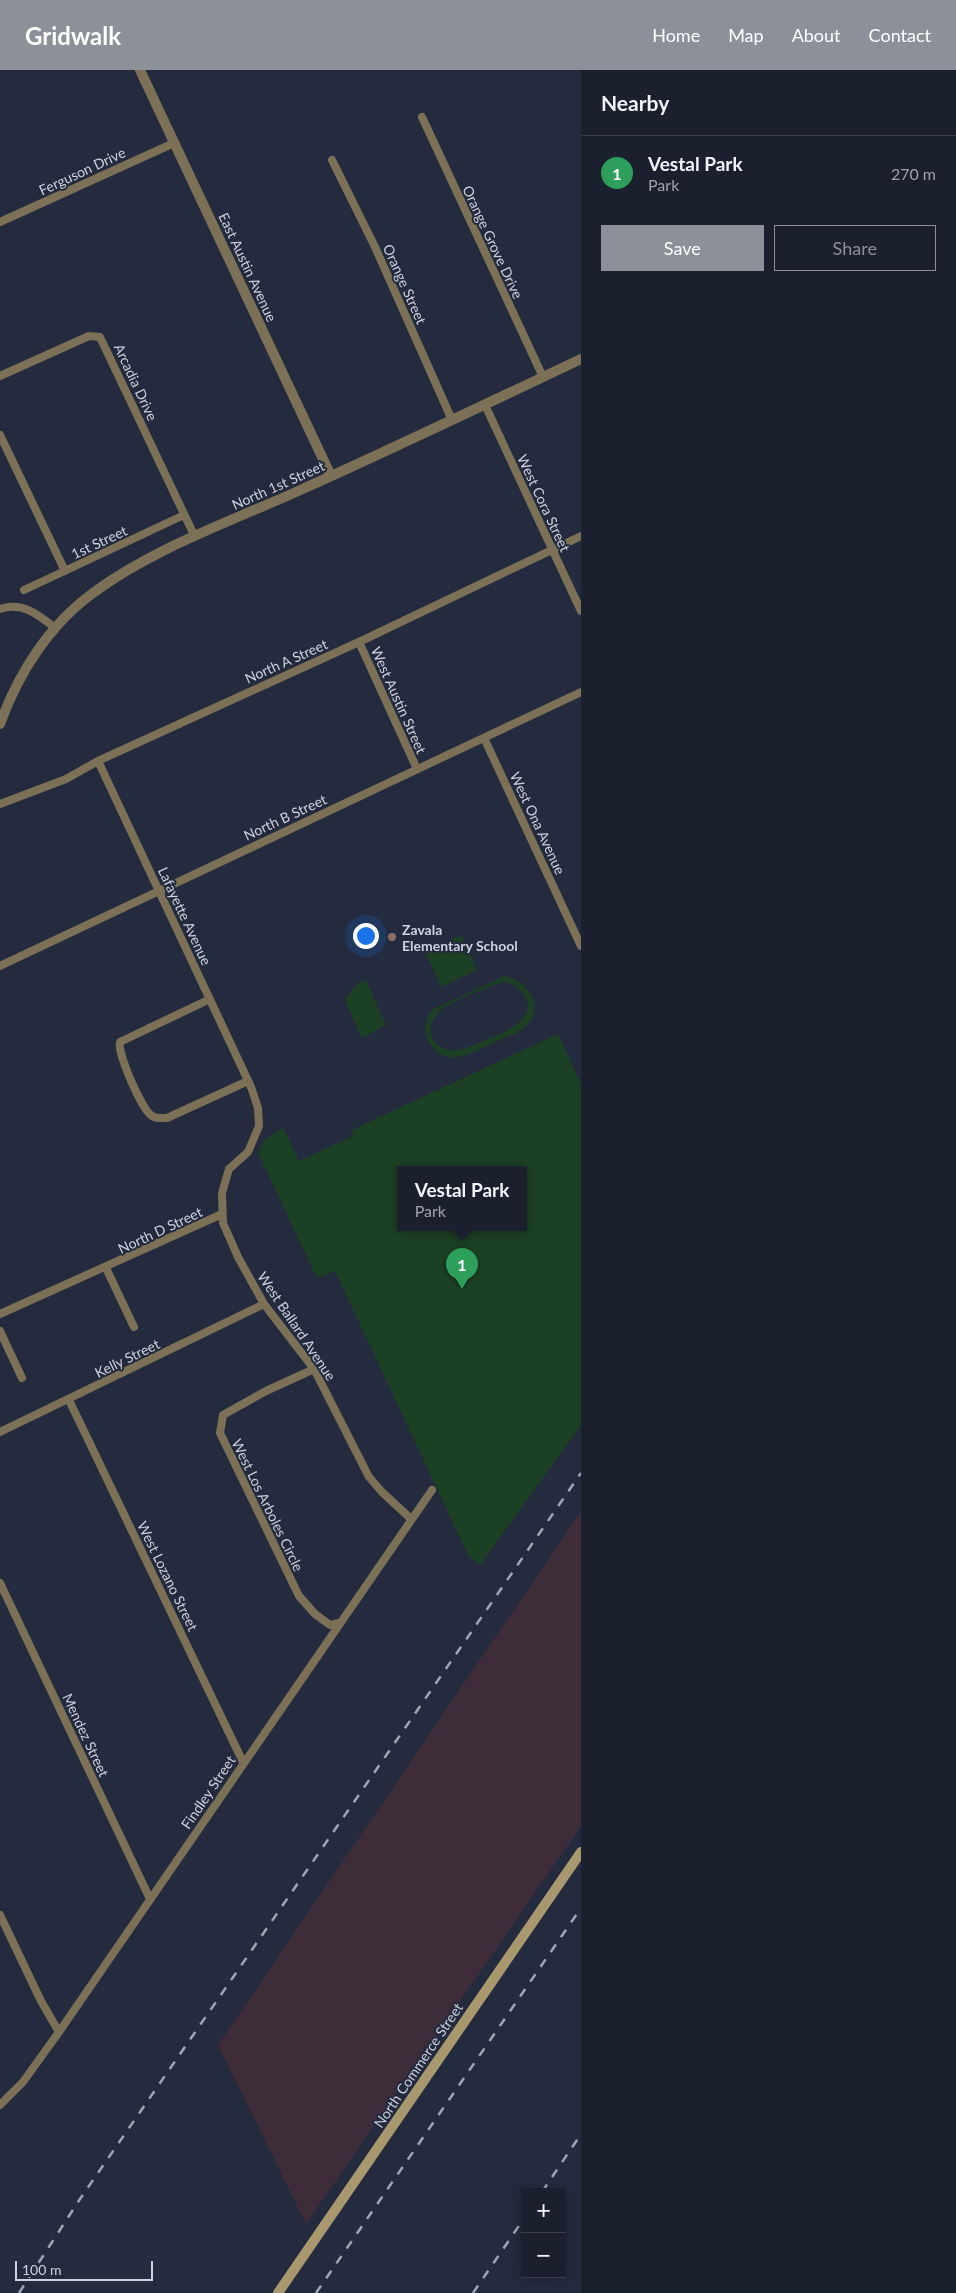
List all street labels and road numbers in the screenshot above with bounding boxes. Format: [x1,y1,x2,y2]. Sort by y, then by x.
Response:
street label: Ferguson Drive [36,144,128,198]
street label: Orange Grove Drive [459,183,527,301]
street label: East Austin Avenue [215,210,281,324]
street label: Orange Street [380,241,430,327]
street label: Arcadia Drive [111,341,161,423]
street label: West Cora Street [514,452,574,554]
street label: North 1st Street [229,457,327,513]
street label: 1st Street [68,522,130,562]
street label: North A Street [242,635,330,687]
street label: West Austin Street [368,644,430,756]
street label: West Ona Avenue [507,769,569,877]
street label: North B Street [241,790,329,844]
street label: Lafayette Avenue [155,864,215,968]
street label: North D Street [115,1203,205,1257]
street label: West Ballard Avenue [254,1268,340,1384]
street label: Kelly Street [92,1335,162,1381]
street label: West Los Arboles Circle [229,1436,307,1574]
street label: West Lozano Street [134,1518,202,1634]
street label: Mendez Street [59,1691,113,1779]
street label: Findley Street [177,1752,239,1832]
street label: North Commerce Street [370,1999,466,2131]

